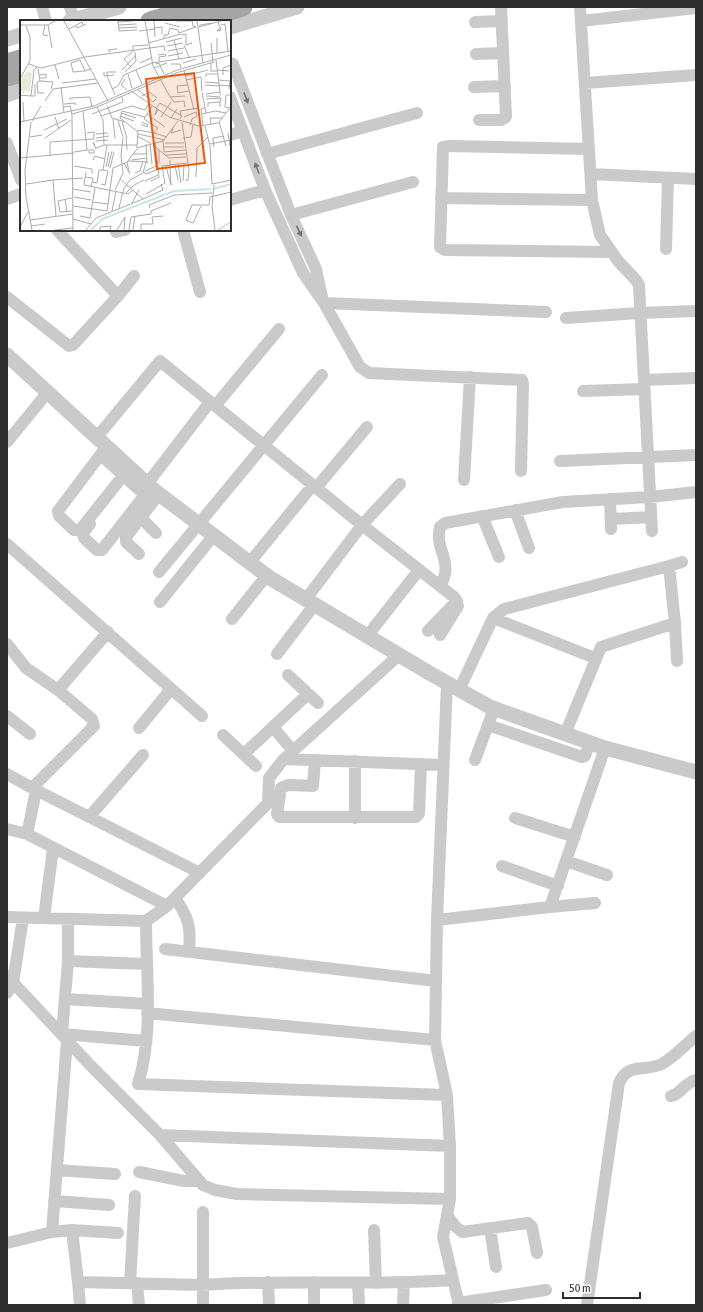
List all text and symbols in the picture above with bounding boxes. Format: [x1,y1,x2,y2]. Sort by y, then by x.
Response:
inset map [20,20,231,231]
one-way arrow [243,92,249,104]
one-way arrow [253,162,259,174]
one-way arrow [296,226,302,237]
scale bar [563,1274,640,1300]
text: 50 m [569,1281,591,1295]

